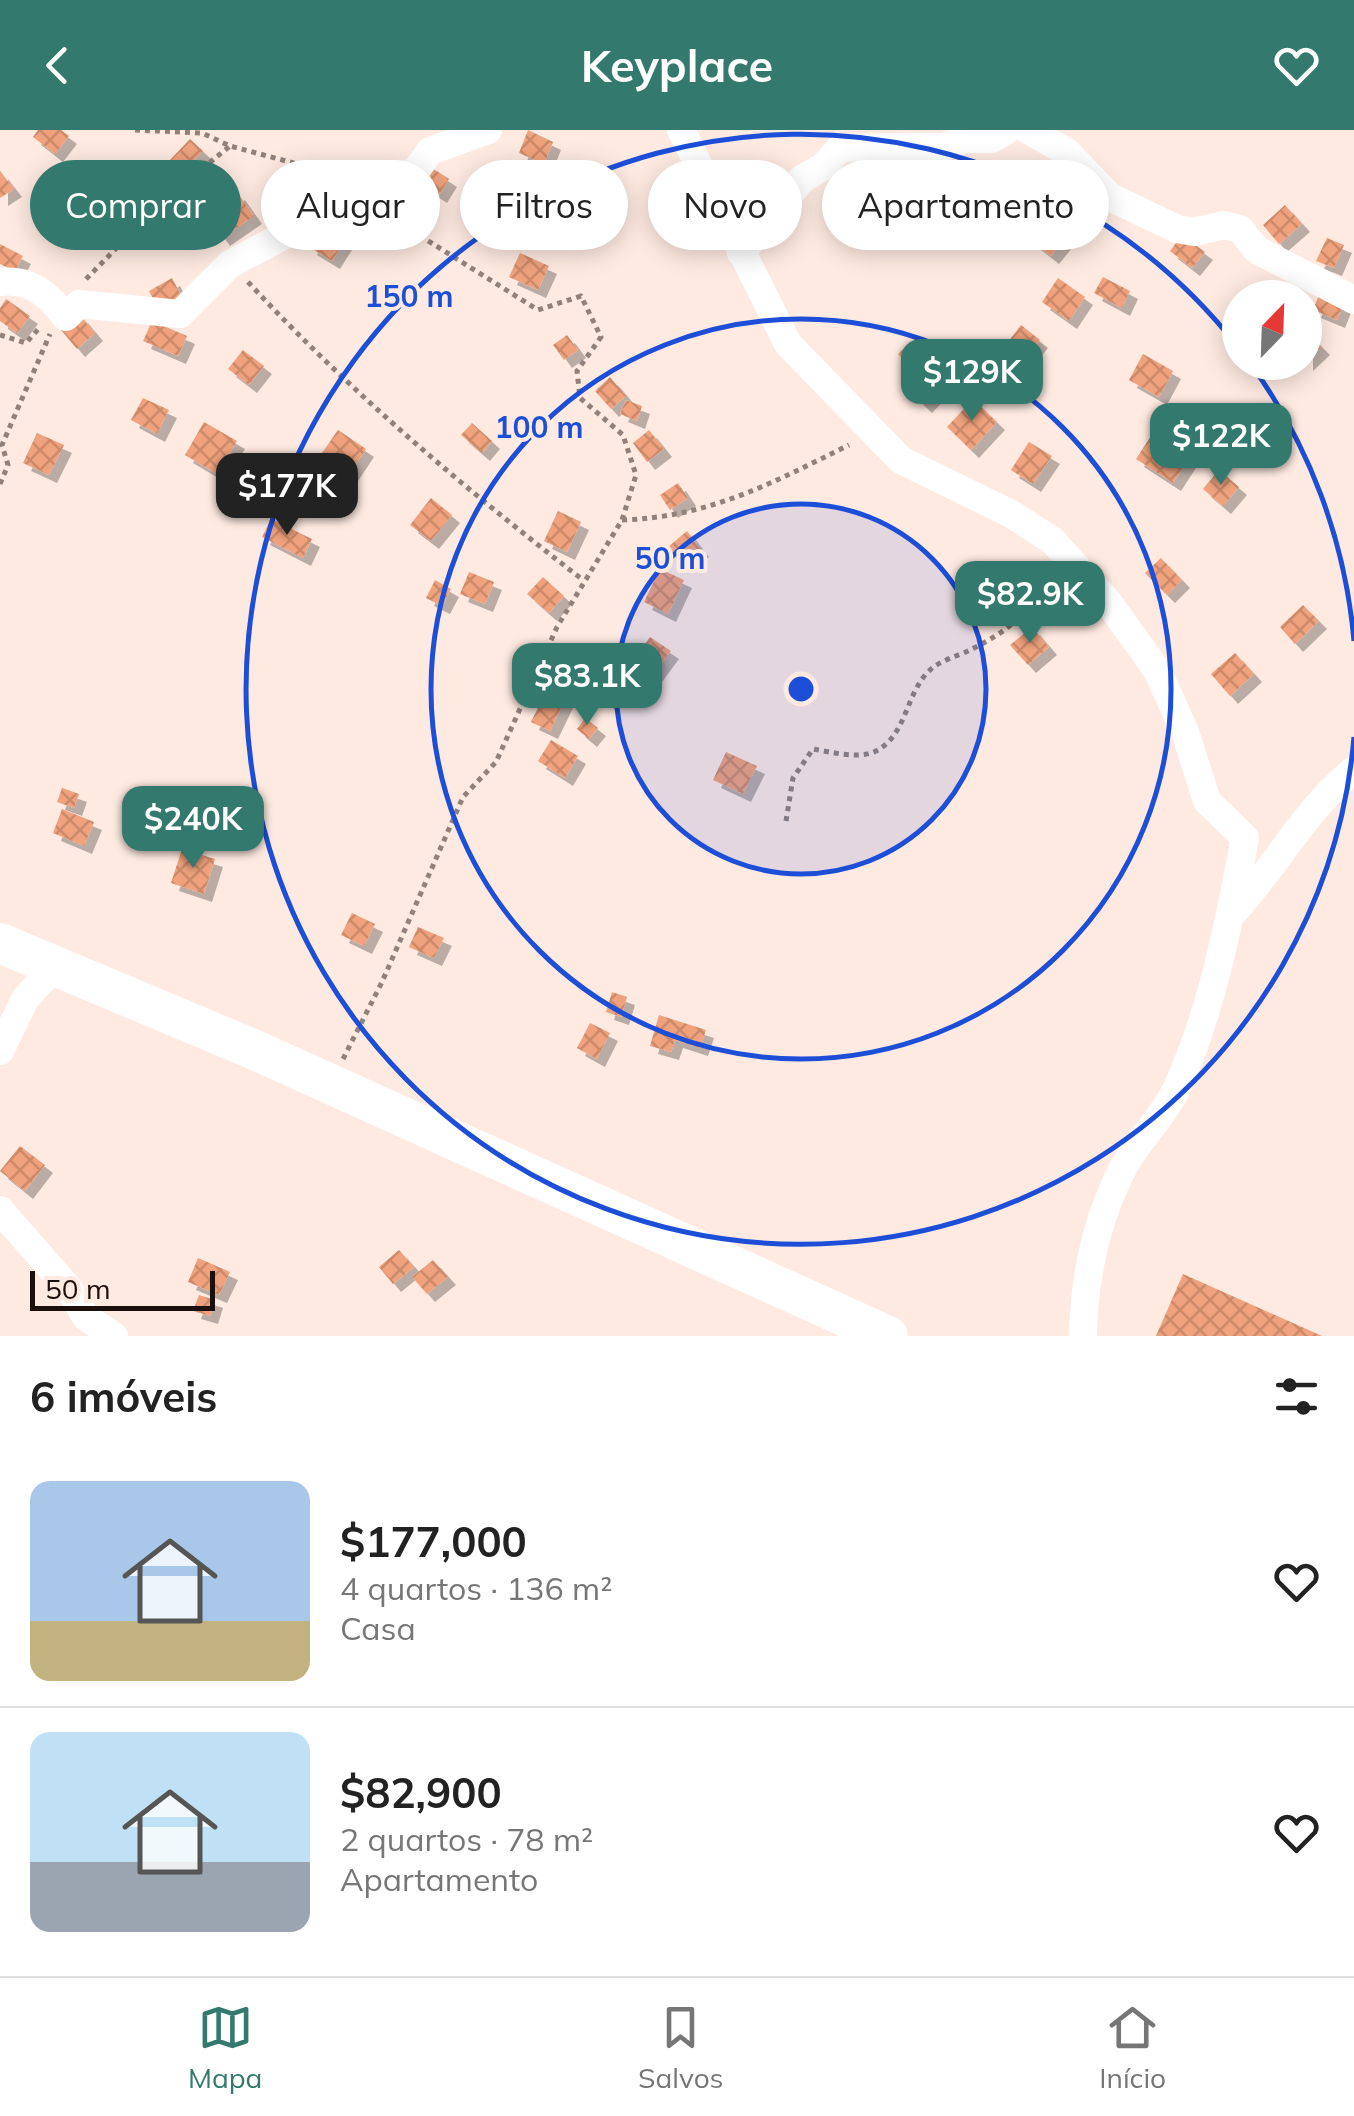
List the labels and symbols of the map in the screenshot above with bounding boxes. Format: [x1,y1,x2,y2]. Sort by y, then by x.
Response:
text: 150 m [364,277,454,315]
north arrow [1222,280,1322,380]
pin: $129K [902,339,1042,424]
pin: $122K [1151,403,1291,488]
text: 100 m [494,408,584,446]
pin: $177K [217,453,357,538]
text: 50 m [634,539,706,577]
pin: $82.9K [949,561,1111,646]
pin: $83.1K [506,643,668,728]
centre of rings [783,671,819,707]
pin: $240K [123,786,263,871]
scale bar [30,1266,215,1310]

